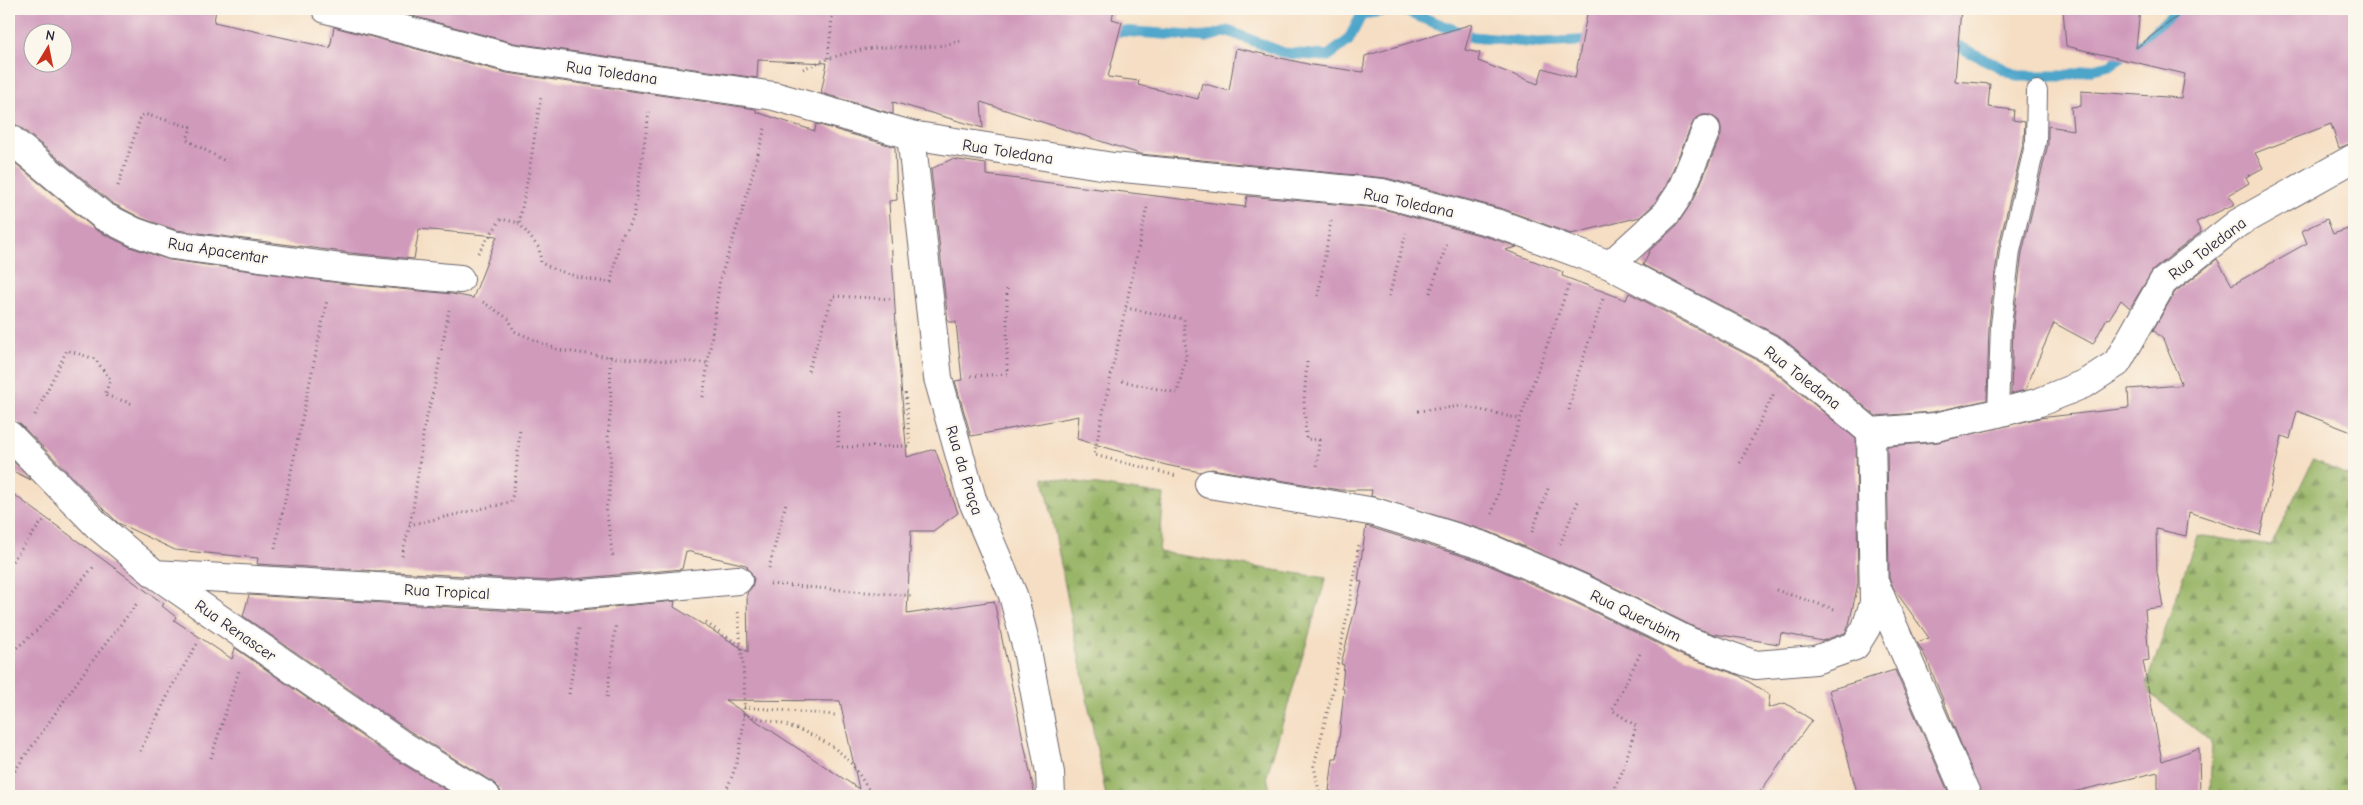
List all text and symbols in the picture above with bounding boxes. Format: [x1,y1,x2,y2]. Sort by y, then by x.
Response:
north arrow [22,22,72,72]
text: N [44,27,56,45]
street label: Rua Toledana [565,58,659,88]
street label: Rua Toledana [961,136,1055,168]
street label: Rua Toledana [1362,185,1456,221]
street label: Rua Toledana [2165,214,2250,284]
street label: Rua Apacentar [167,234,270,268]
street label: Rua Toledana [1761,342,1844,413]
street label: Rua da Praça [942,423,986,517]
street label: Rua Tropical [404,581,490,603]
street label: Rua Querubim [1587,586,1684,646]
street label: Rua Renascer [192,596,280,666]

